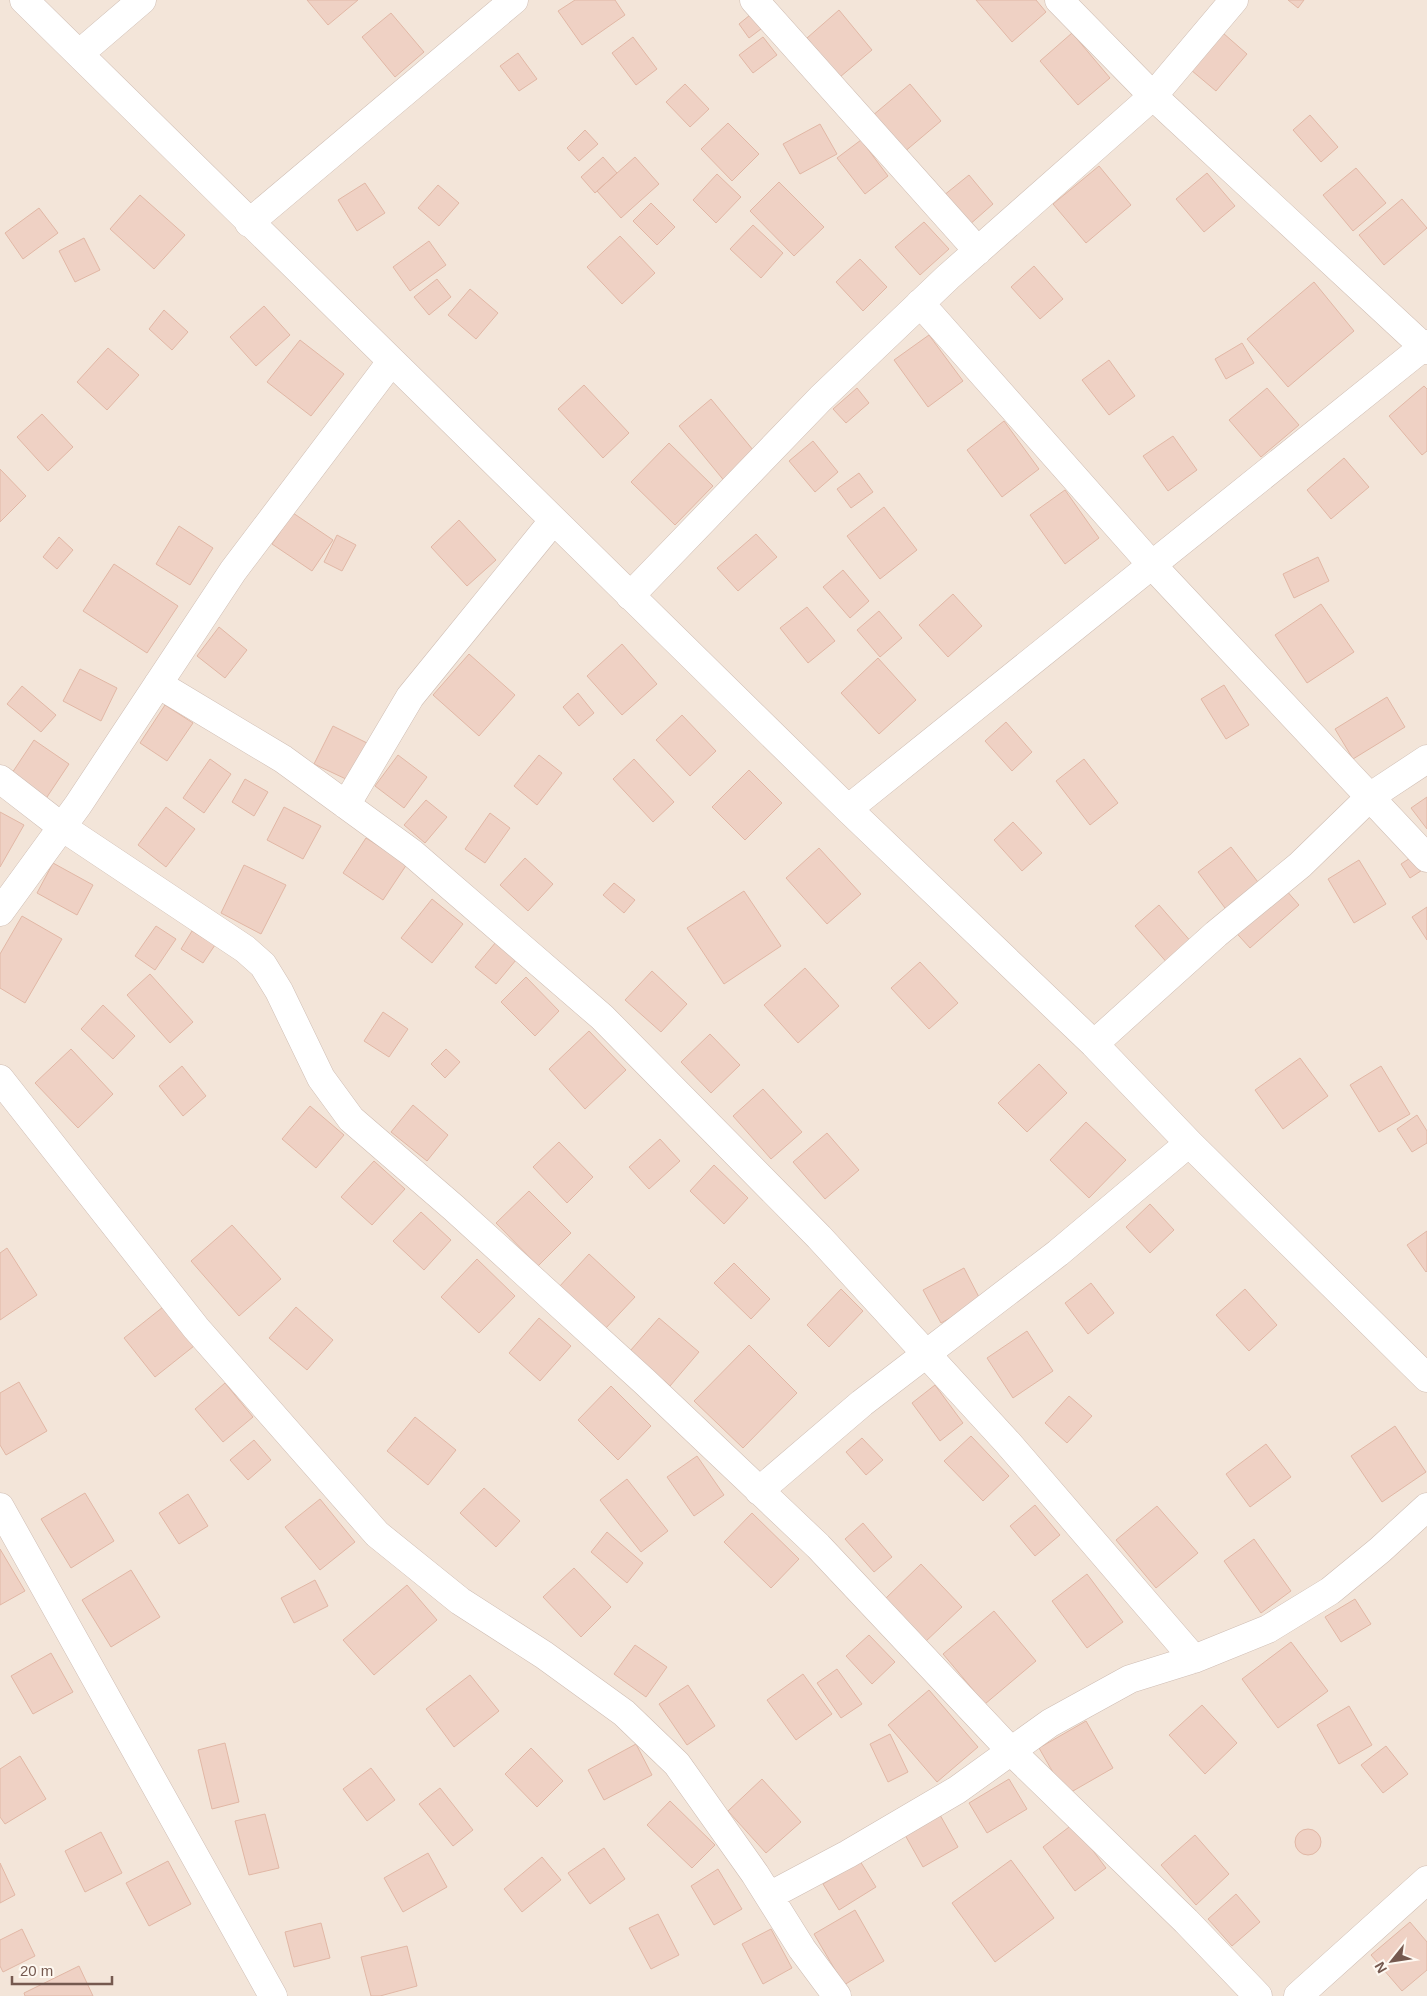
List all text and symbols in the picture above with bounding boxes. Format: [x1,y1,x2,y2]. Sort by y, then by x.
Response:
north arrow [1367,1936,1417,1986]
scale bar [12,1954,112,1986]
text: N [1371,1959,1390,1976]
text: 20 m [20,1962,53,1979]

